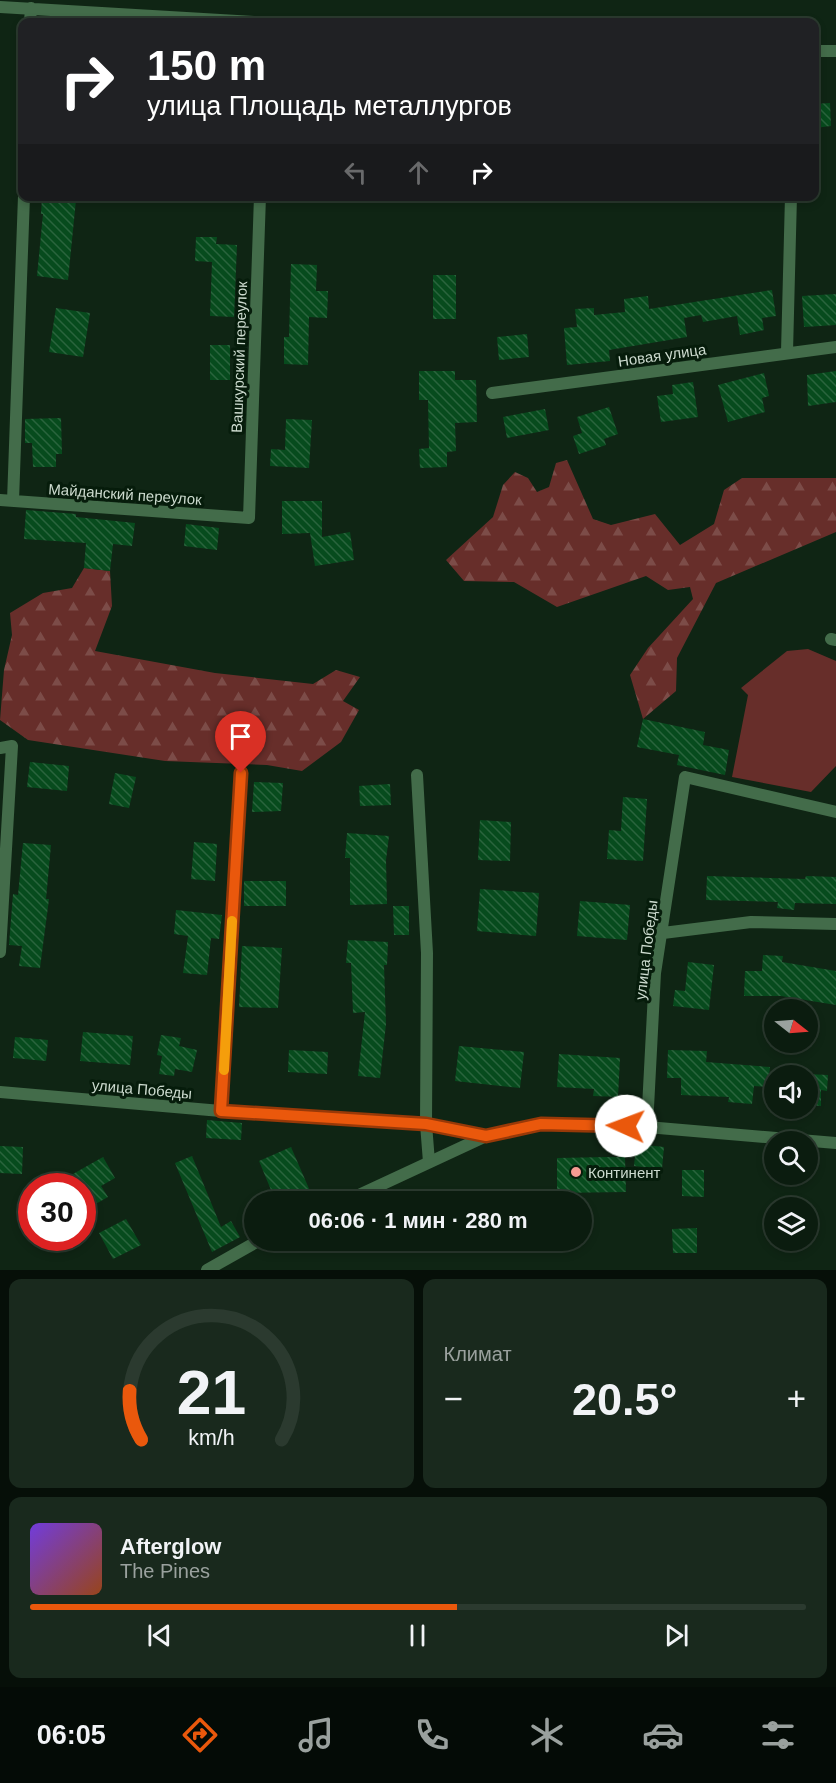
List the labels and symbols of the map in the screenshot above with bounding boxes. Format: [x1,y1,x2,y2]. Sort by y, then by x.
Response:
street label: Вашкурский переулок [228,280,250,433]
street label: Новая улица [617,340,708,370]
street label: Майданский переулок [48,480,203,508]
pin [215,711,266,773]
street label: улица Победы [631,899,661,1001]
north arrow [764,999,818,1053]
street label: улица Победы [91,1076,193,1102]
position arrow [594,1094,658,1158]
place label: Континент [588,1164,661,1181]
marker: Континент [569,1165,583,1179]
speed limit sign: 30 [18,1173,96,1251]

